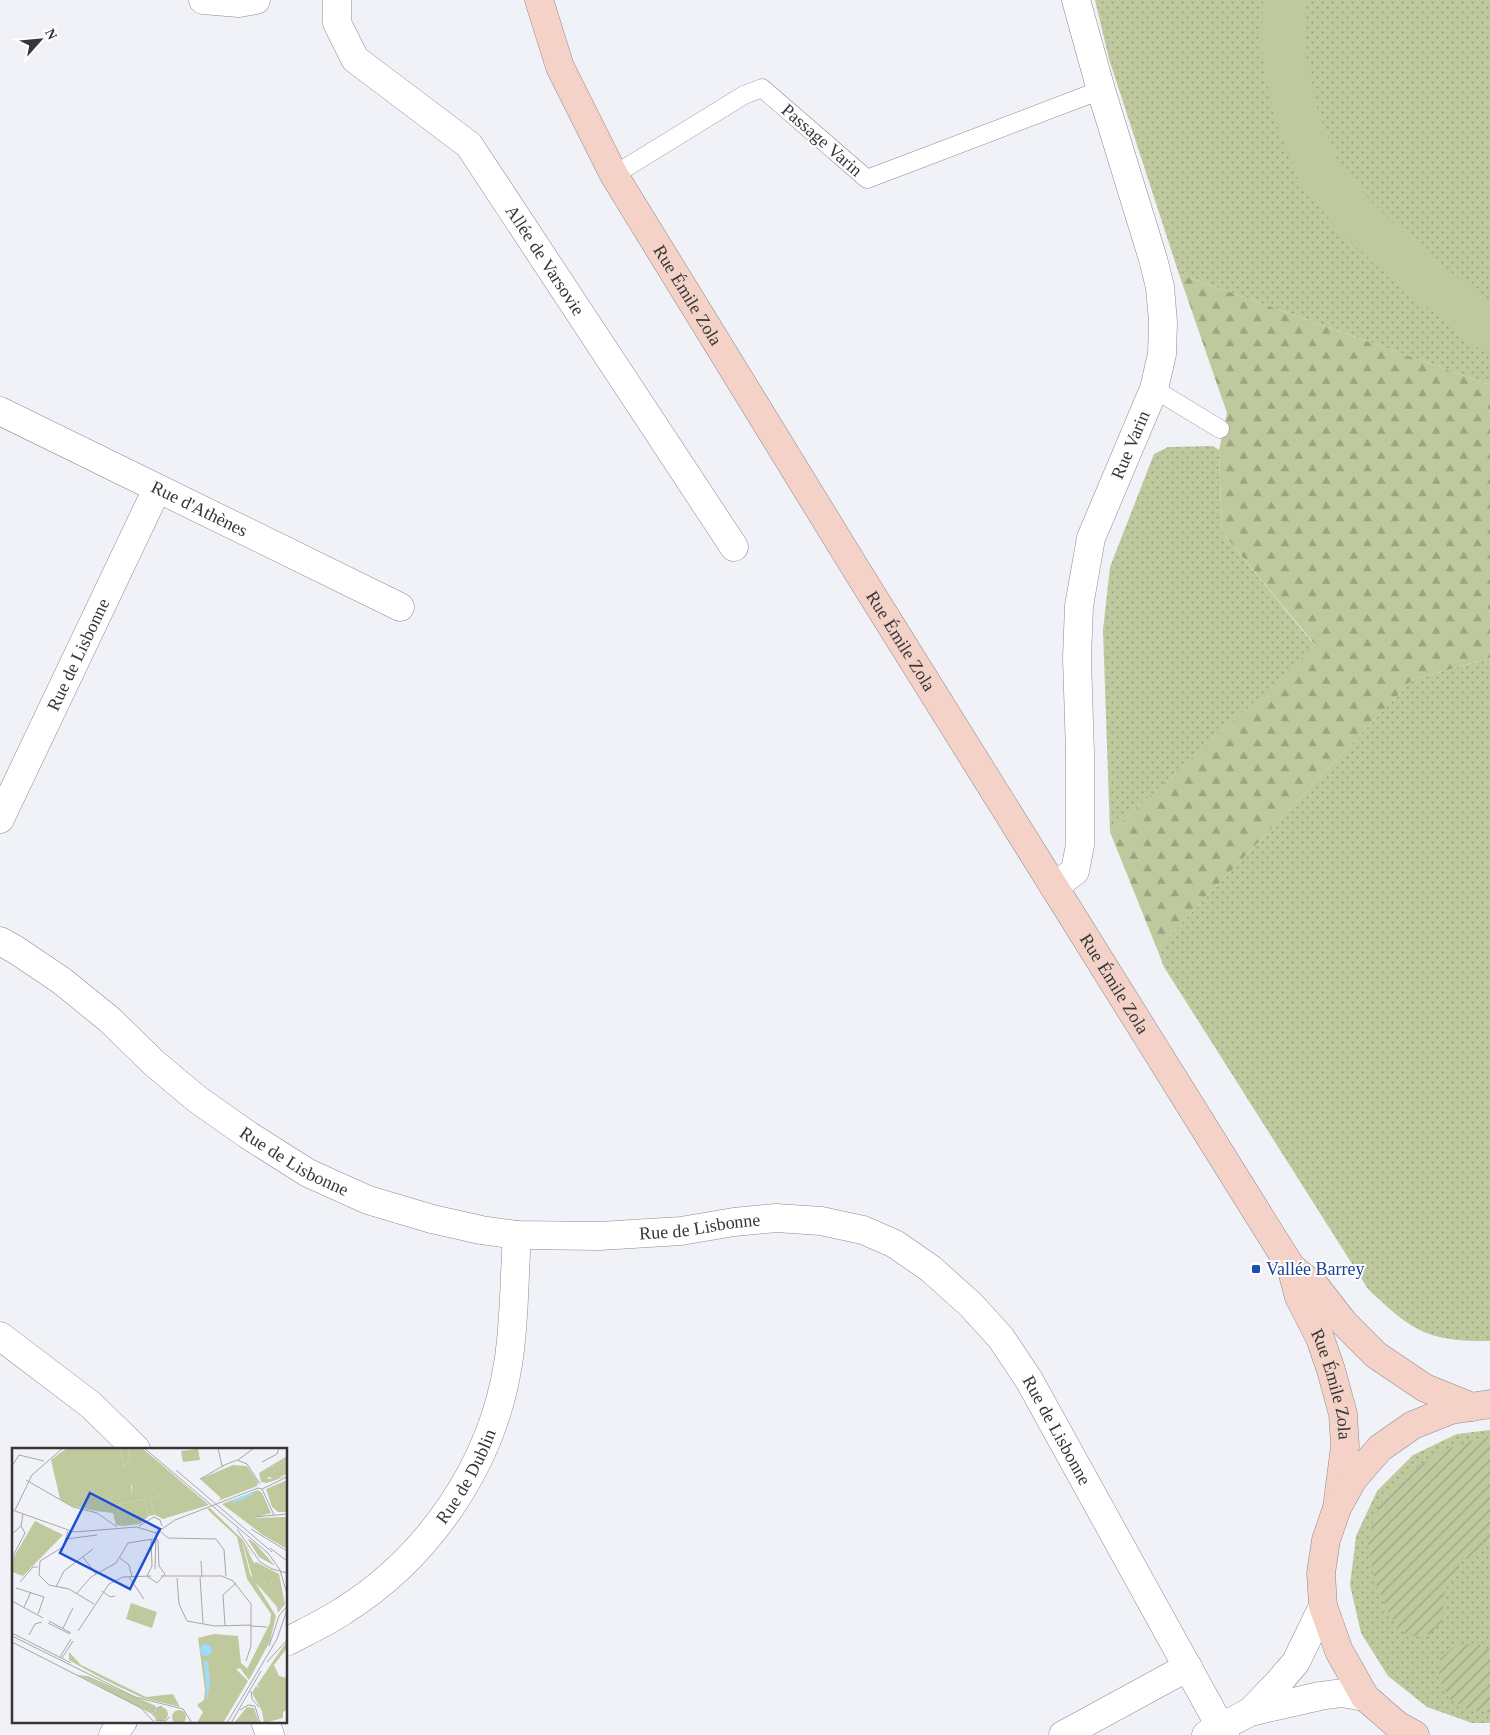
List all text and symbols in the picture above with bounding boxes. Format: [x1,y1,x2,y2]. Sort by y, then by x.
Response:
north arrow [15,15,65,65]
text: N [42,26,60,42]
street label: Passage Varin [778,100,866,180]
street label: Allée de Varsovie [501,201,588,319]
street label: Rue Émile Zola [649,241,726,349]
street label: Rue Varin [1107,408,1154,482]
street label: Rue d'Athènes [148,477,251,541]
street label: Rue Émile Zola [862,587,939,695]
street label: Rue de Lisbonne [43,595,113,714]
street label: Rue Émile Zola [1076,930,1153,1037]
street label: Rue de Lisbonne [236,1122,352,1200]
street label: Rue de Lisbonne [638,1210,761,1244]
place label: Vallée Barrey [1266,1259,1364,1279]
marker: Vallée Barrey [1250,1263,1262,1275]
street label: Rue Émile Zola [1307,1325,1355,1440]
street label: Rue de Lisbonne [1018,1372,1095,1488]
street label: Rue de Dublin [432,1426,500,1528]
inset map [12,1448,288,1722]

